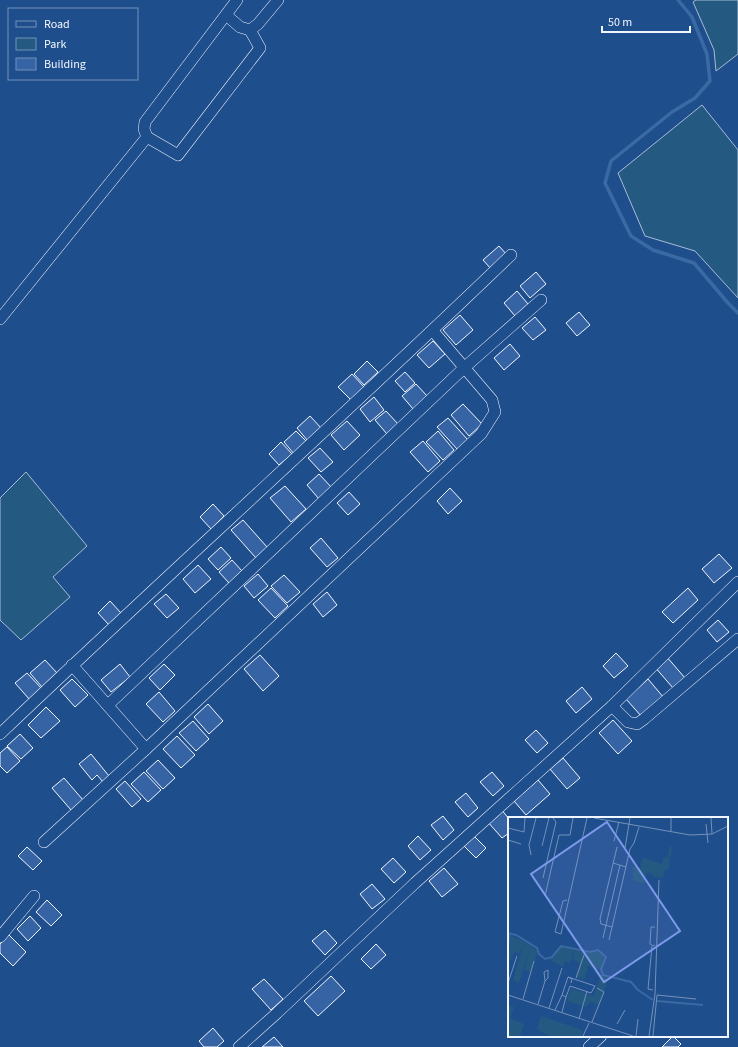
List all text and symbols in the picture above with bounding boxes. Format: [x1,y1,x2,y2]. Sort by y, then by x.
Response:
legend [8,8,138,80]
scale bar [602,8,690,34]
text: 50 m [608,14,632,31]
text: Road [44,16,70,33]
text: Park [44,36,66,53]
text: Building [44,56,86,73]
inset map [508,817,728,1037]

